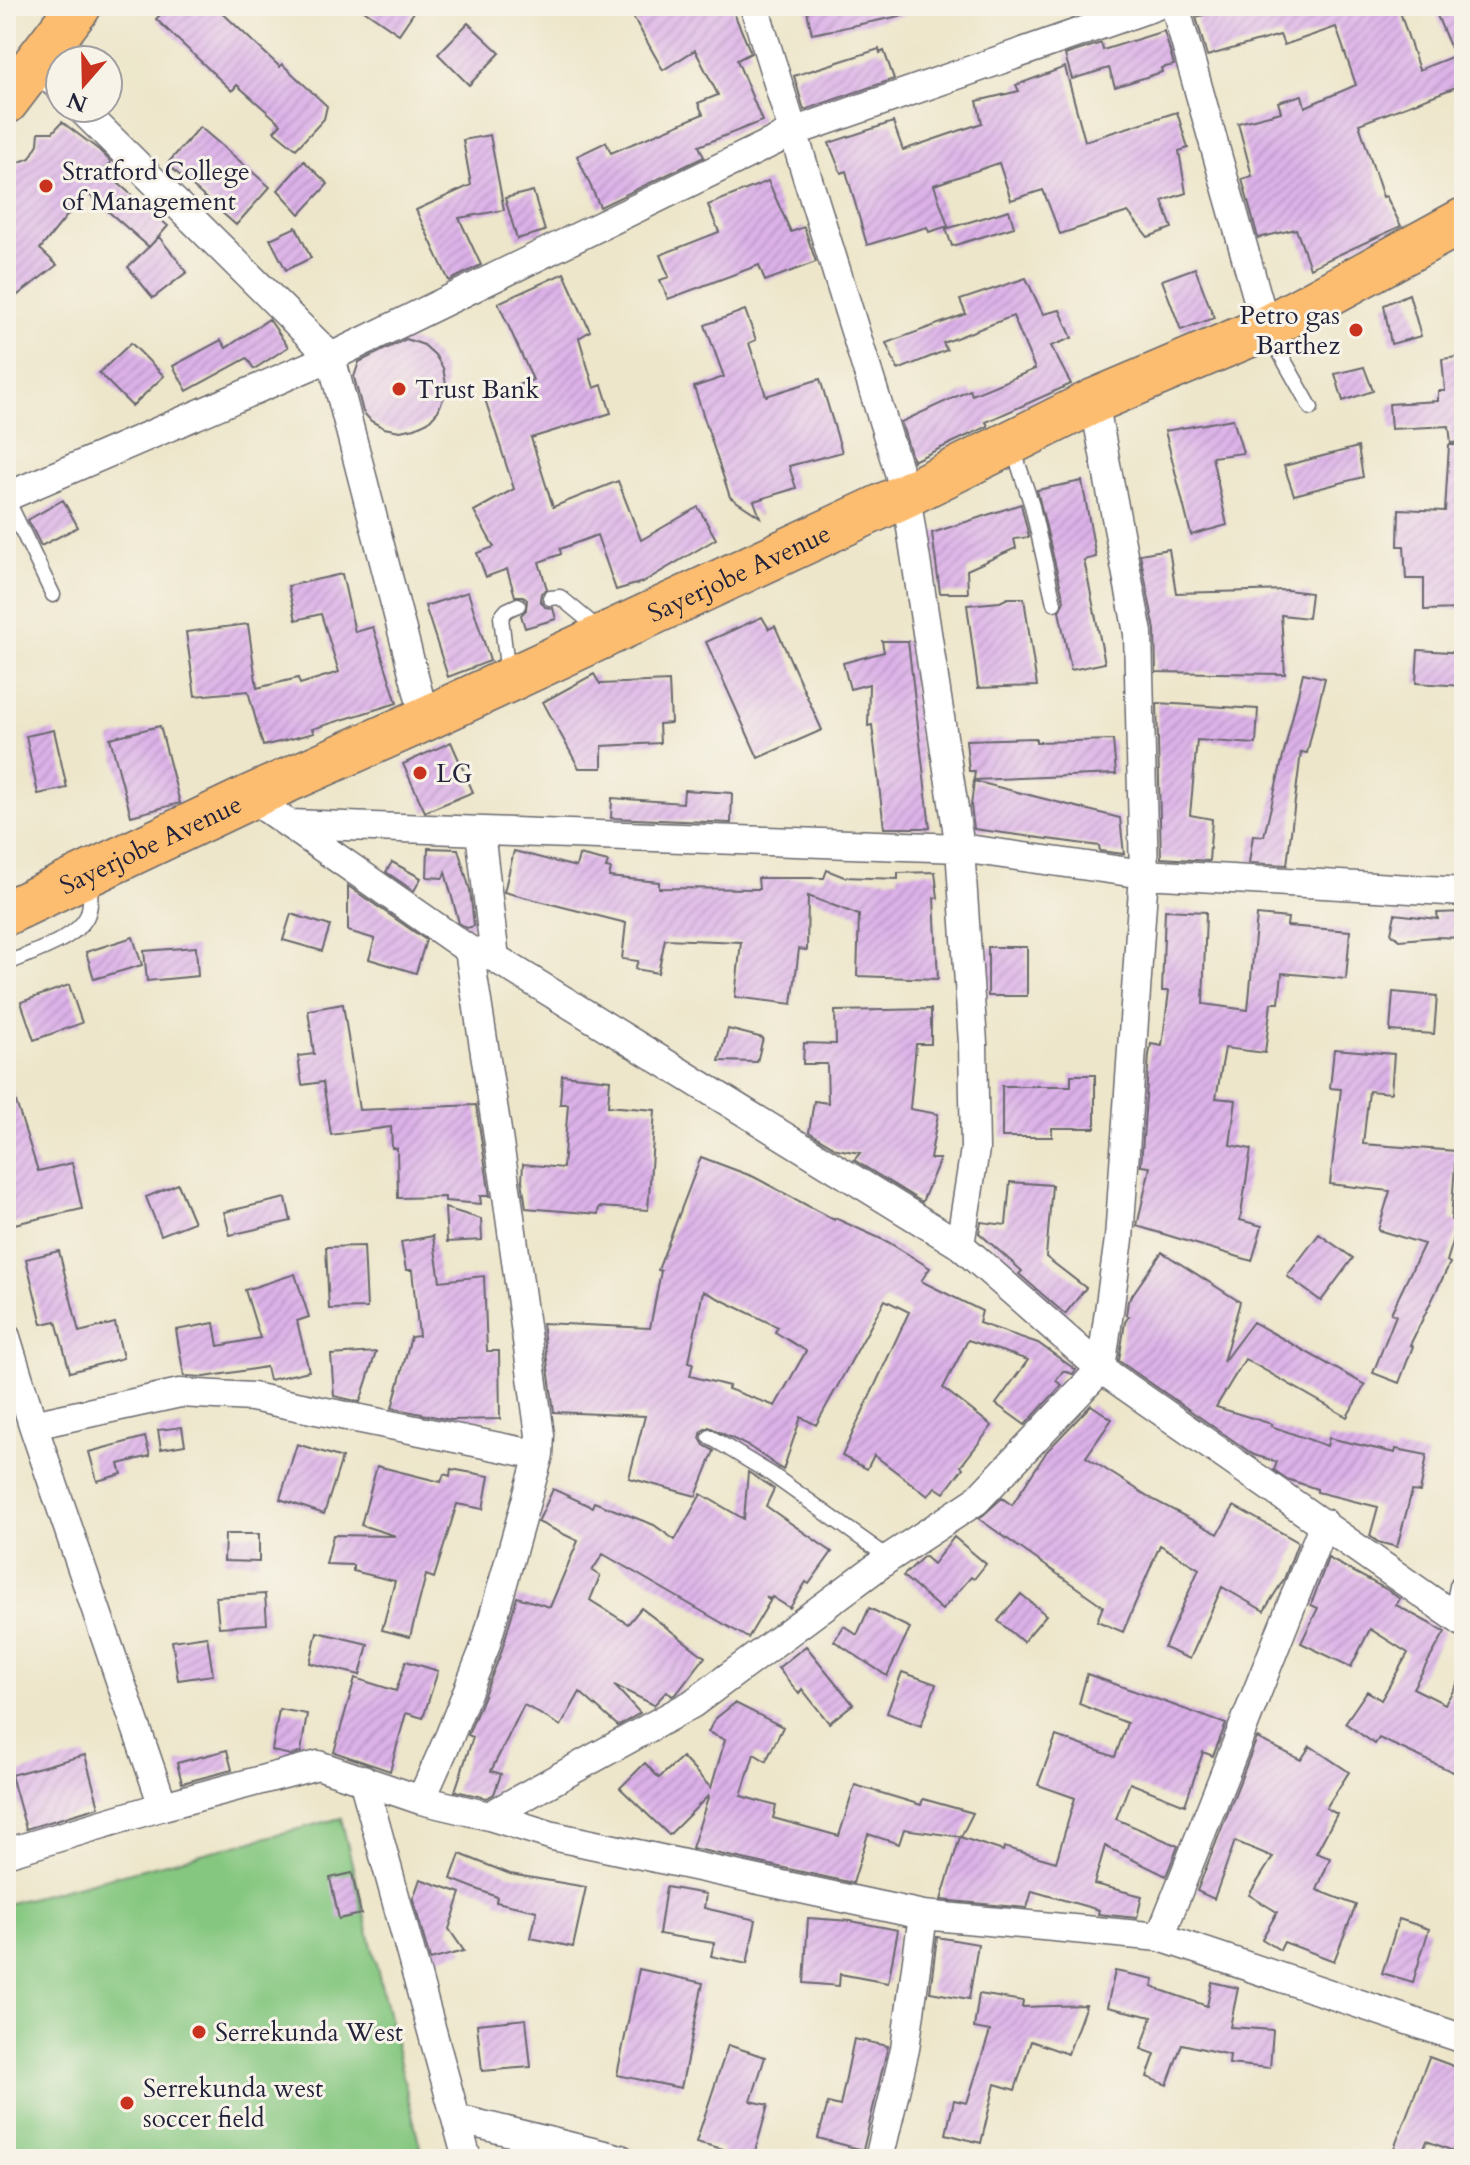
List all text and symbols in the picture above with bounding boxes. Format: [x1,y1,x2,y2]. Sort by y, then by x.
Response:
north arrow [44,44,124,124]
text: N [63,84,92,119]
place label: Stratford College of Management [62,154,250,219]
marker: Stratford College of Management [37,177,55,195]
place label: Petro gas Barthez [1240,298,1340,363]
marker: Petro gas Barthez [1347,321,1365,339]
place label: Trust Bank [415,372,539,407]
marker: Trust Bank [390,380,408,398]
street label: Sayerjobe Avenue [642,516,836,631]
place label: LG [436,756,472,791]
marker: LG [411,764,429,782]
street label: Sayerjobe Avenue [54,786,248,903]
place label: Serrekunda West [215,2015,403,2050]
marker: Serrekunda West [190,2023,208,2041]
place label: Serrekunda west soccer field [143,2071,323,2136]
marker: Serrekunda west soccer field [118,2094,136,2112]

